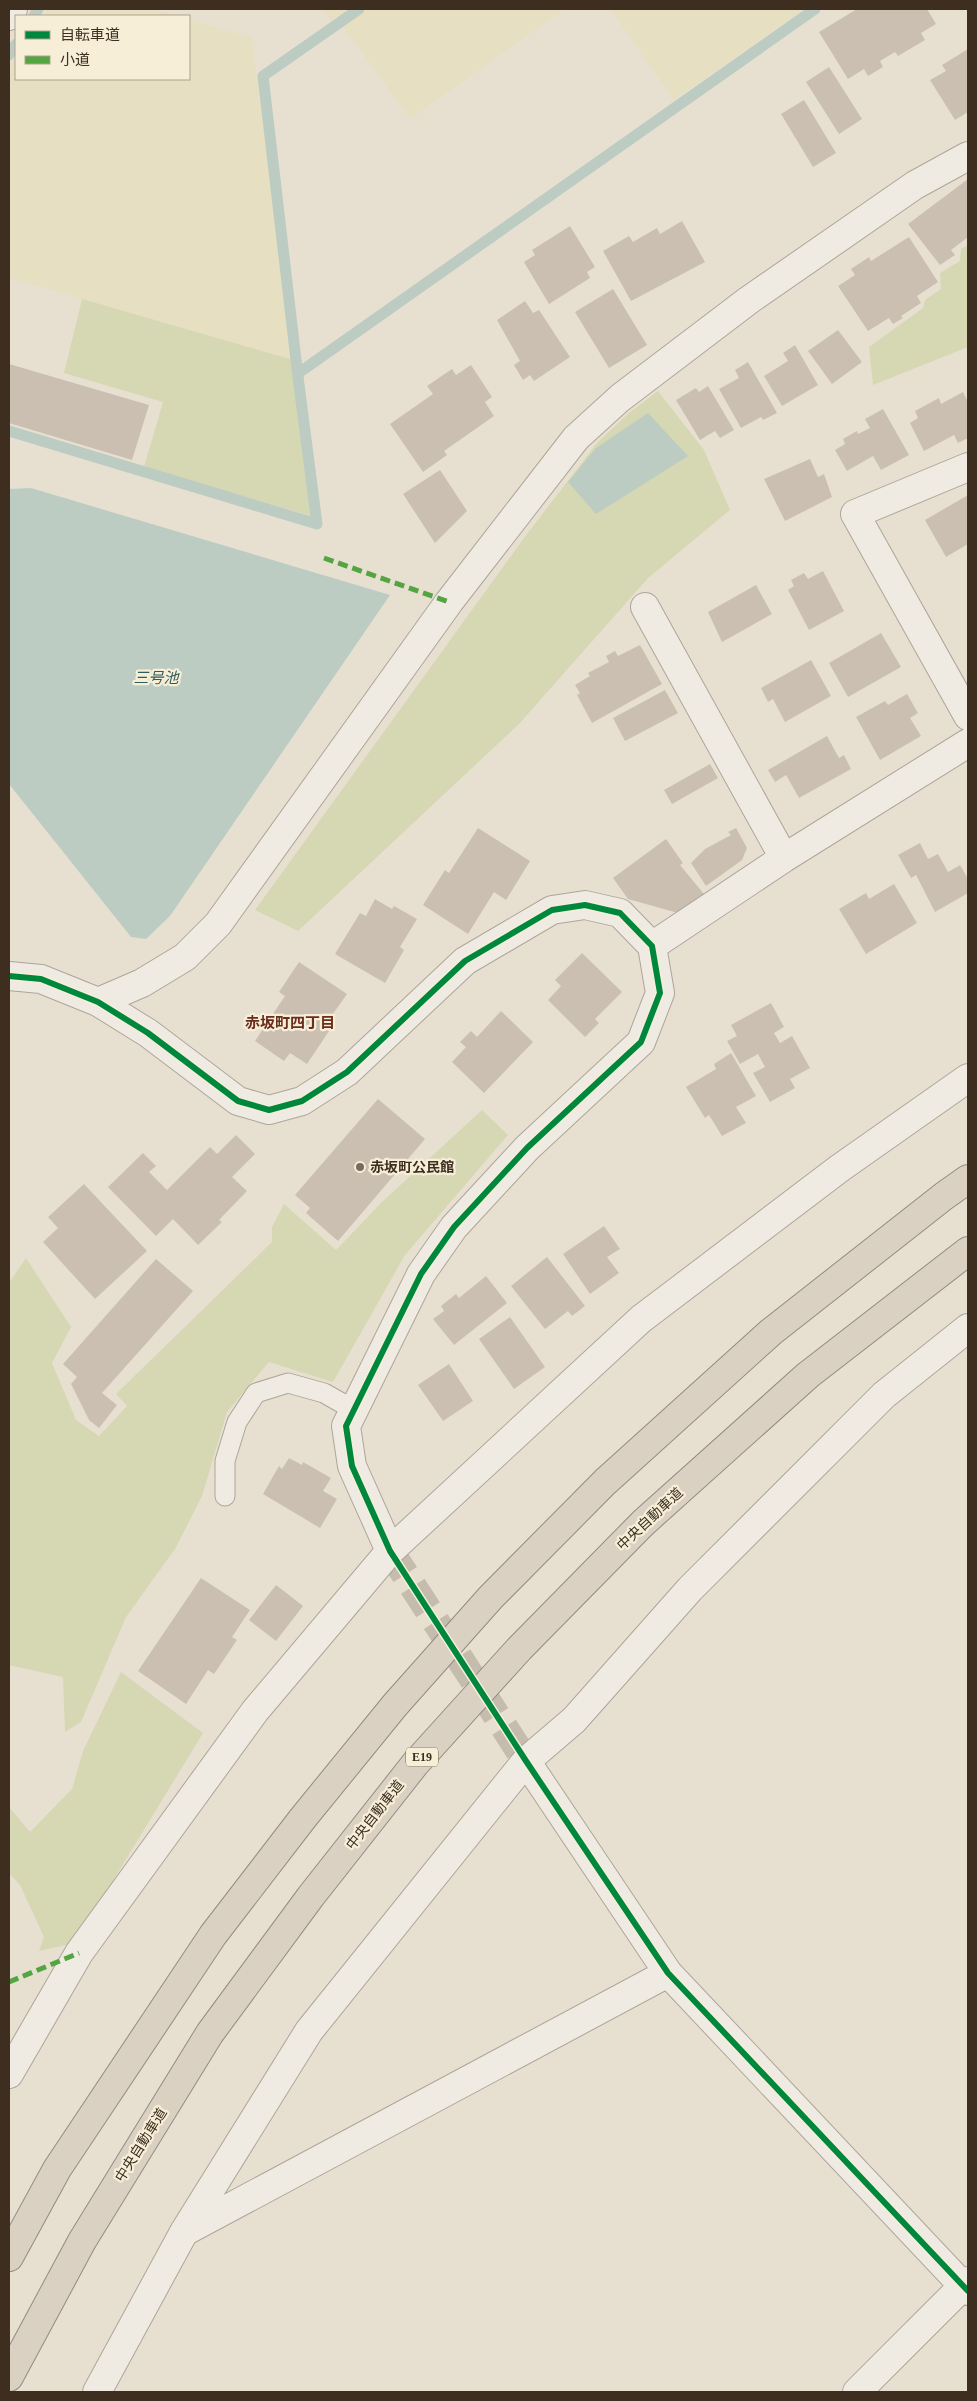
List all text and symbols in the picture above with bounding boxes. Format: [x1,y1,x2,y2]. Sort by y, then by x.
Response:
legend [15,15,190,80]
text: 自転車道 [60,27,120,43]
text: 小道 [60,52,90,68]
water label: 三号池 [133,670,180,686]
district label: 赤坂町四丁目 [245,1015,335,1031]
place label: 赤坂町公民館 [370,1160,454,1175]
marker: 赤坂町公民館 [354,1161,366,1173]
street label: 中央自動車道 [614,1485,686,1553]
road number: E19 [406,1748,438,1766]
street label: 中央自動車道 [343,1777,407,1853]
street label: 中央自動車道 [112,2105,170,2185]

